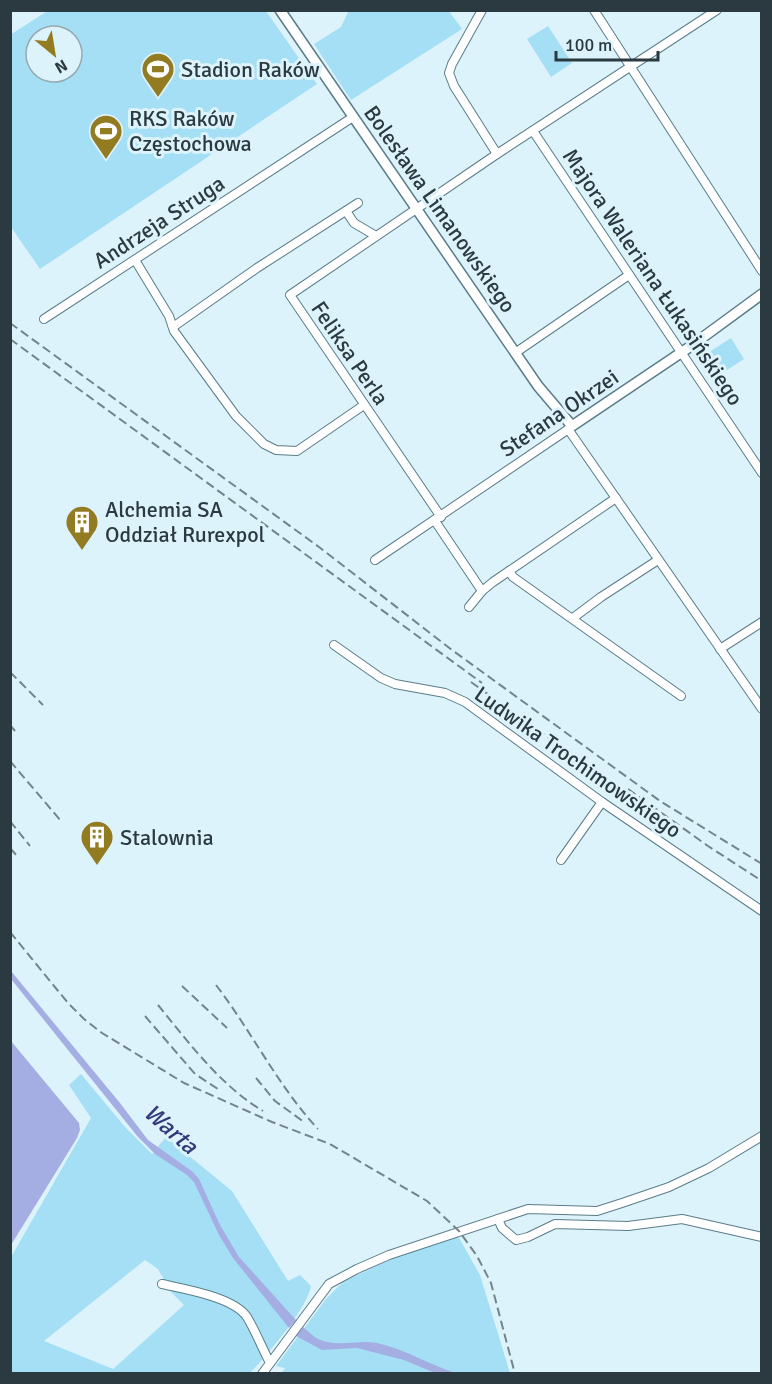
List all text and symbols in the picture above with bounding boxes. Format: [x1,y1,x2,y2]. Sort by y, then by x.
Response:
north arrow [24,24,84,84]
scale bar [556,24,658,62]
text: 100 m [565,34,612,56]
sports icon: Stadion Raków [140,51,176,98]
text: N [51,55,71,78]
place label: Stadion Raków [181,56,320,83]
street label: Bolesława Limanowskiego [358,100,522,318]
place label: RKS Raków Częstochowa [129,105,252,157]
sports icon: RKS Raków Częstochowa [88,113,124,160]
street label: Majora Waleriana Łukasińskiego [557,144,749,410]
street label: Andrzeja Struga [88,170,230,274]
street label: Feliksa Perla [305,296,395,410]
street label: Stefana Okrzei [494,363,624,463]
place label: Alchemia SA Oddział Rurexpol [105,496,265,548]
building icon: Alchemia SA Oddział Rurexpol [64,504,100,551]
street label: Ludwika Trochimowskiego [469,680,687,844]
building icon: Stalownia [79,819,115,866]
place label: Stalownia [120,824,214,851]
water label: Warta [138,1097,205,1161]

